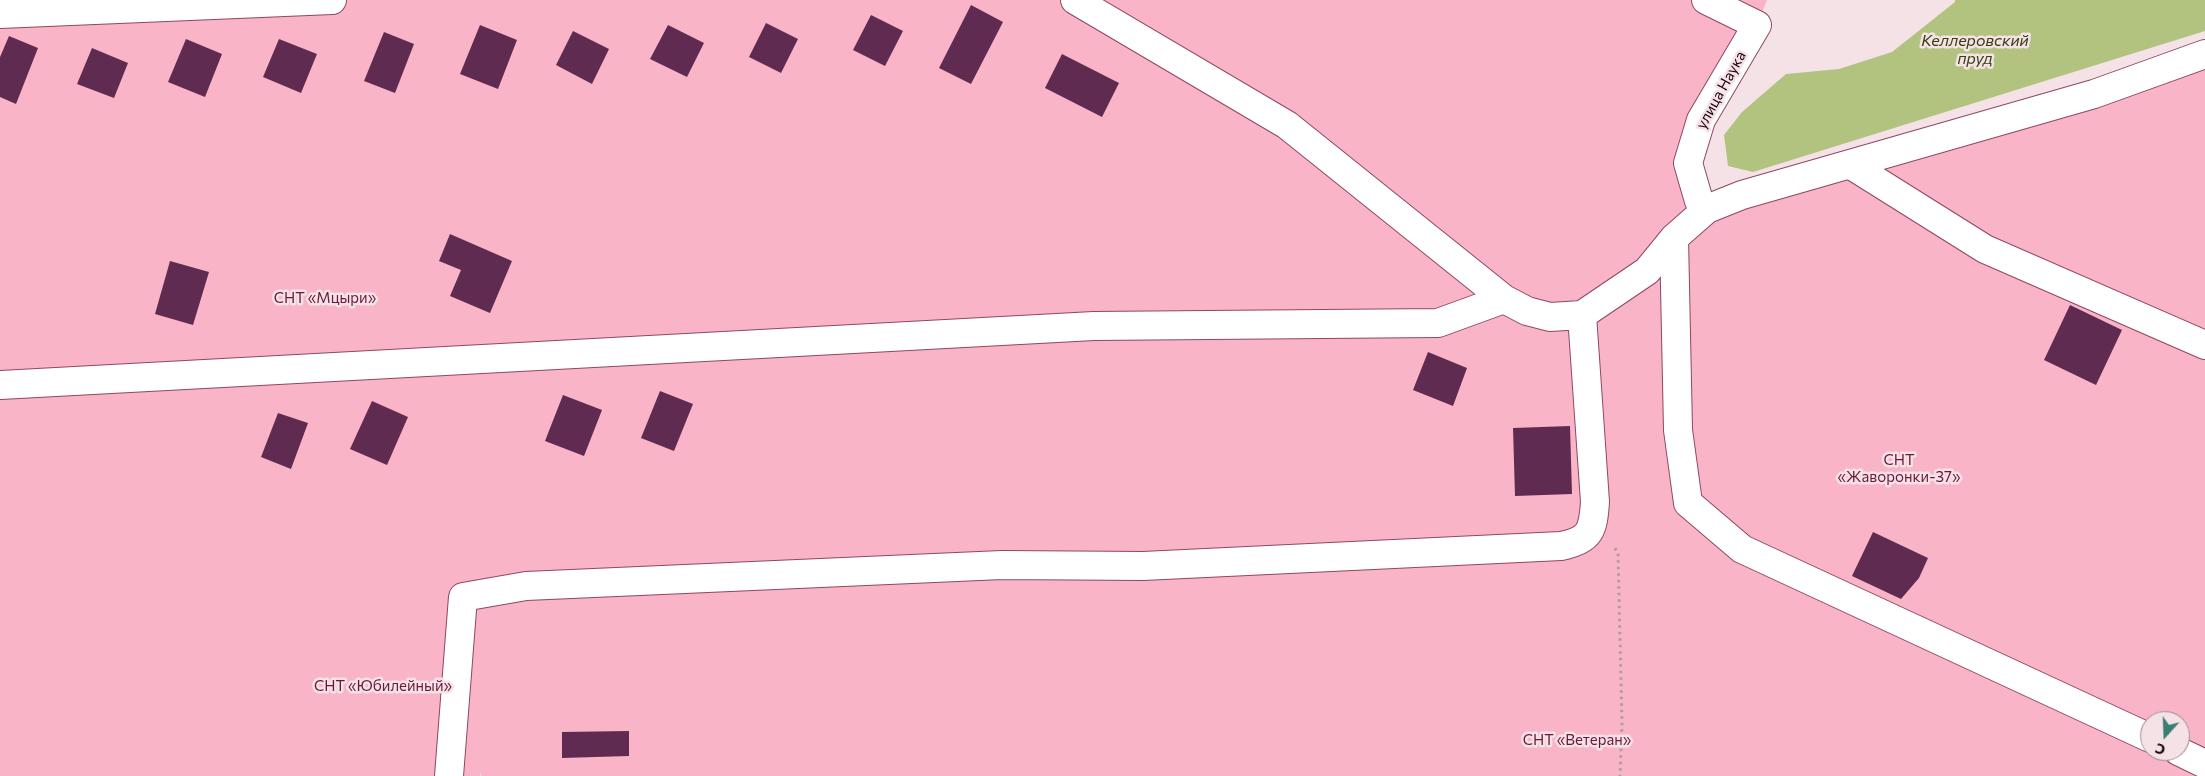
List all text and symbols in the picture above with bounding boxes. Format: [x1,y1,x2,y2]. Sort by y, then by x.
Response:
water label: Келлеровский пруд [1921,31,2029,69]
street label: улица Наука [1692,48,1750,132]
park label: СНТ «Мцыри» [274,289,376,307]
park label: СНТ «Жаворонки-37» [1838,451,1960,486]
park label: СНТ «Юбилейный» [314,677,452,695]
north arrow [2140,711,2190,761]
park label: СНТ «Ветеран» [1523,731,1631,749]
text: С [2153,740,2167,759]

